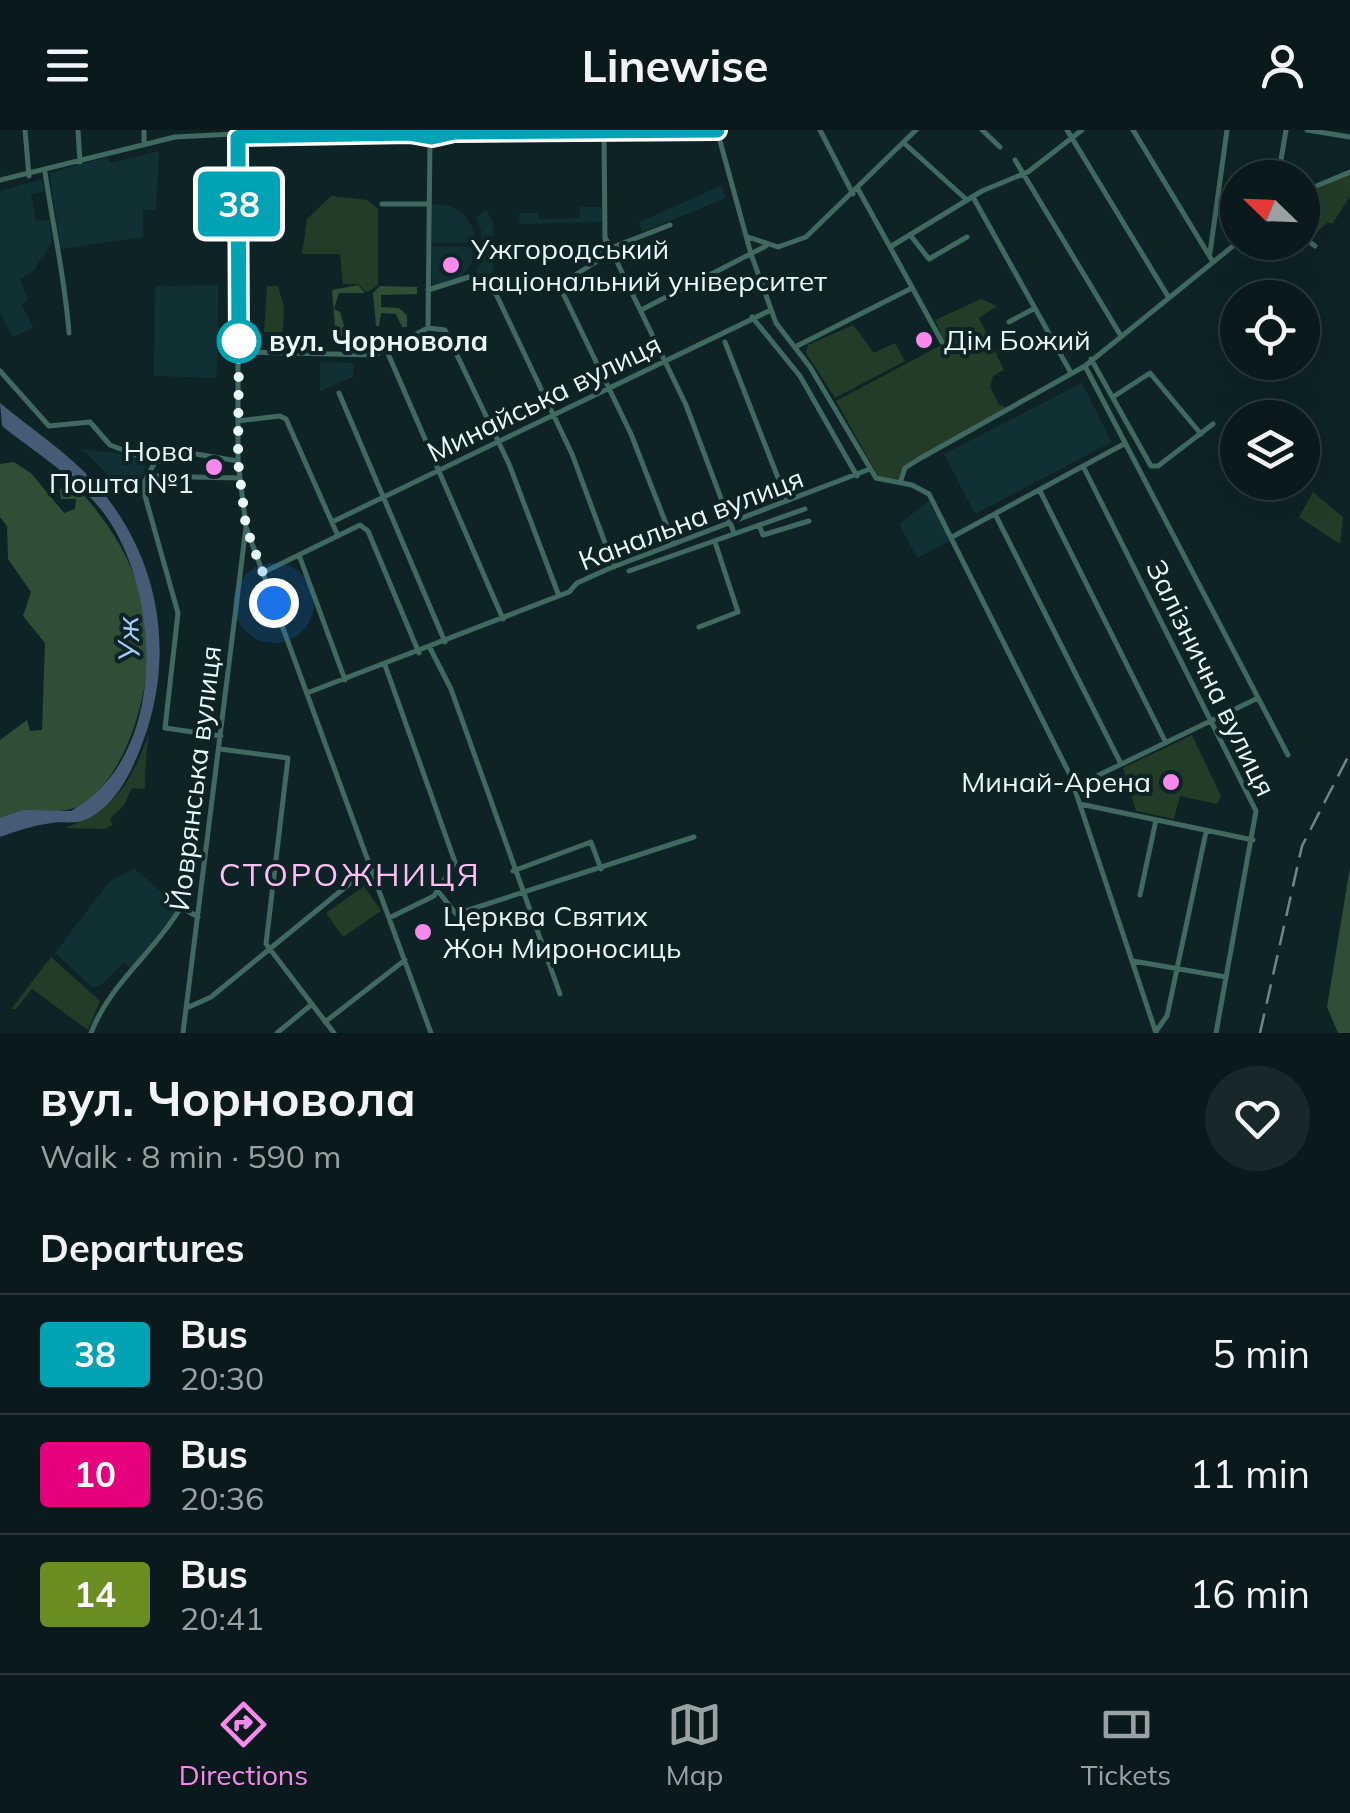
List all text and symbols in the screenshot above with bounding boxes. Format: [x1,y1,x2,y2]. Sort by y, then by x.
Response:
text: Linewise [581,37,769,93]
icon: menu [40,38,95,93]
icon: person [1255,38,1310,93]
north arrow [1220,160,1320,260]
map controls [1220,160,1320,500]
line badge: 38 [194,172,284,236]
text: 38 [218,182,260,226]
place label: Ужгородський національний університет [470,231,827,298]
marker: Ужгородський національний університет [440,254,462,276]
button: locate [1220,280,1320,380]
marker: вул. Чорновола [218,320,260,362]
place label: Дім Божий [944,322,1091,357]
place label: вул. Чорновола [269,323,488,358]
street label: Минайська вулиця [421,326,666,469]
marker: Дім Божий [913,329,935,351]
button: layers [1220,400,1320,500]
place label: Нова Пошта №1 [49,433,194,500]
marker: Нова Пошта №1 [203,456,225,478]
street label: Канальна вулиця [574,460,808,577]
street label: Залізнична вулиця [1139,554,1284,802]
your location [249,578,299,628]
water label: Уж [108,616,148,662]
street label: Йоврянська вулиця [161,644,228,912]
place label: Минай-Арена [961,764,1151,799]
marker: Минай-Арена [1160,771,1182,793]
district label: СТОРОЖНИЦЯ [219,854,481,894]
place label: Церква Святих Жон Мироносиць [443,898,681,965]
marker: Церква Святих Жон Мироносиць [412,921,434,943]
button: heart [1205,1066,1310,1171]
text: вул. Чорновола [40,1068,416,1128]
text: Walk · 8 min · 590 m [40,1136,341,1176]
text: Departures [40,1224,244,1272]
text: Bus [180,1310,248,1358]
text: 5 min [1213,1330,1310,1378]
text: 38 [74,1332,116,1376]
text: 20:30 [180,1358,264,1398]
text: Bus [180,1430,248,1478]
text: 11 min [1190,1450,1310,1498]
text: 10 [74,1452,116,1496]
text: 20:36 [180,1478,264,1518]
text: Bus [180,1550,248,1598]
text: 16 min [1190,1570,1310,1618]
text: 14 [74,1572,116,1616]
text: 20:41 [180,1598,264,1638]
tab: Directions [179,1697,308,1792]
tab: Map [666,1697,723,1792]
tab: Tickets [1081,1697,1171,1792]

